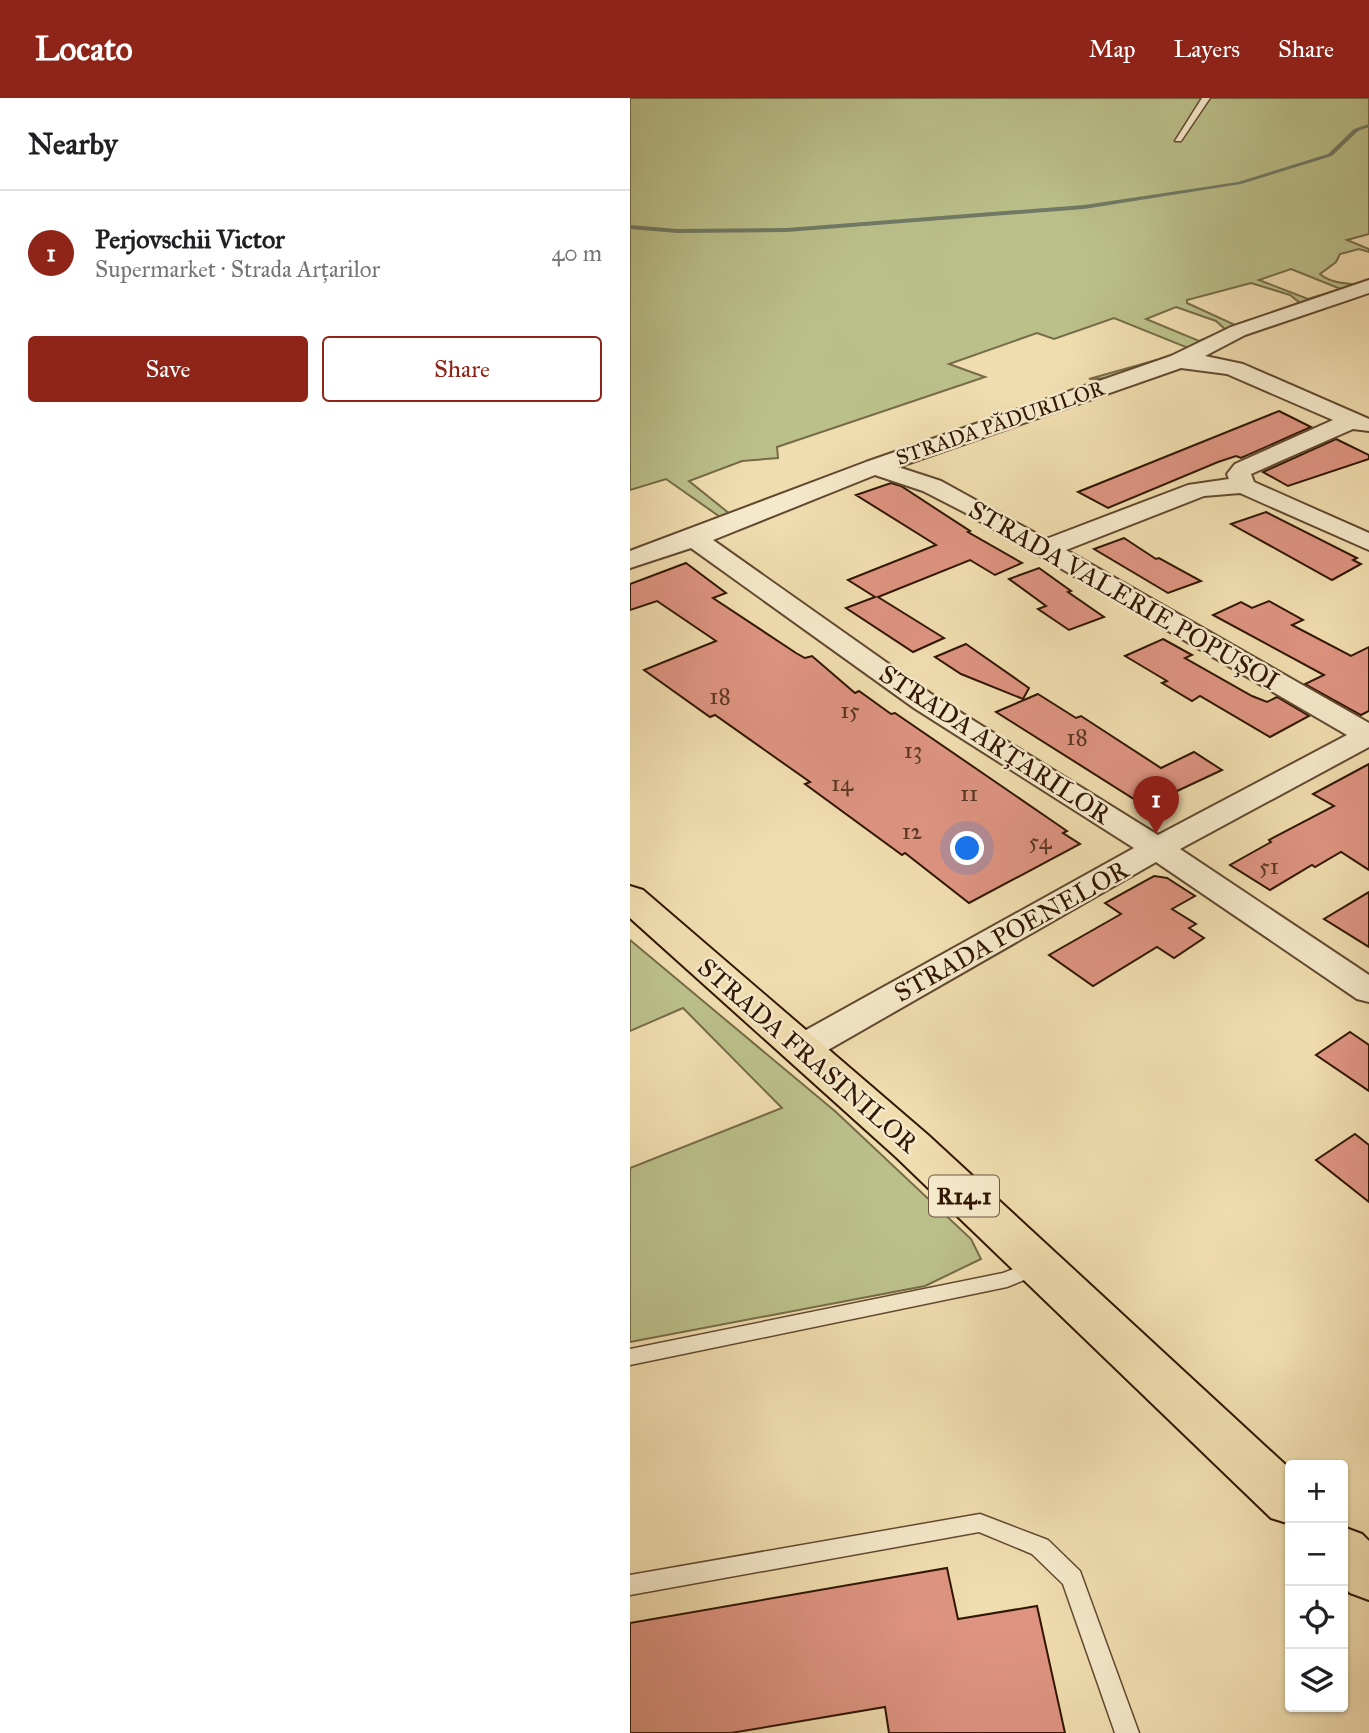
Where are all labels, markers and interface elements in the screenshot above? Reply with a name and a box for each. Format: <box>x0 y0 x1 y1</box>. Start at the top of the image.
text: Locato <box>35 29 133 69</box>
text: Map <box>1089 34 1136 64</box>
text: Layers <box>1174 34 1240 64</box>
text: Share <box>1278 34 1334 64</box>
text: Nearby <box>28 126 118 162</box>
text: Perjovschii Victor <box>95 223 285 255</box>
text: 1 <box>46 239 56 267</box>
text: 40 m <box>552 239 602 267</box>
text: Supermarket · Strada Arțarilor <box>95 255 380 283</box>
button: Save <box>28 336 308 402</box>
button: Share <box>322 336 602 402</box>
street label: STRADA PĂDURILOR <box>892 375 1109 471</box>
street label: STRADA VALERIE POPUȘOI <box>963 493 1285 697</box>
street label: STRADA ARȚARILOR <box>873 657 1117 831</box>
house number: 18 <box>709 682 731 710</box>
house number: 15 <box>840 696 860 724</box>
house number: 18 <box>1066 723 1088 751</box>
house number: 13 <box>904 736 922 764</box>
house number: 14 <box>831 769 854 797</box>
pin: 1 <box>1133 776 1179 834</box>
house number: 11 <box>960 779 978 807</box>
house number: 12 <box>902 817 923 845</box>
house number: 54 <box>1029 827 1053 855</box>
your location <box>950 831 984 865</box>
house number: 51 <box>1259 852 1279 880</box>
street label: STRADA POENELOR <box>888 853 1134 1009</box>
street label: STRADA FRASINILOR <box>692 951 925 1160</box>
road number: R14.1 <box>929 1176 999 1216</box>
map controls <box>1285 1460 1348 1712</box>
button: + <box>1285 1460 1348 1523</box>
button: − <box>1285 1523 1348 1586</box>
button: locate <box>1285 1586 1348 1649</box>
button: layers <box>1285 1649 1348 1712</box>

